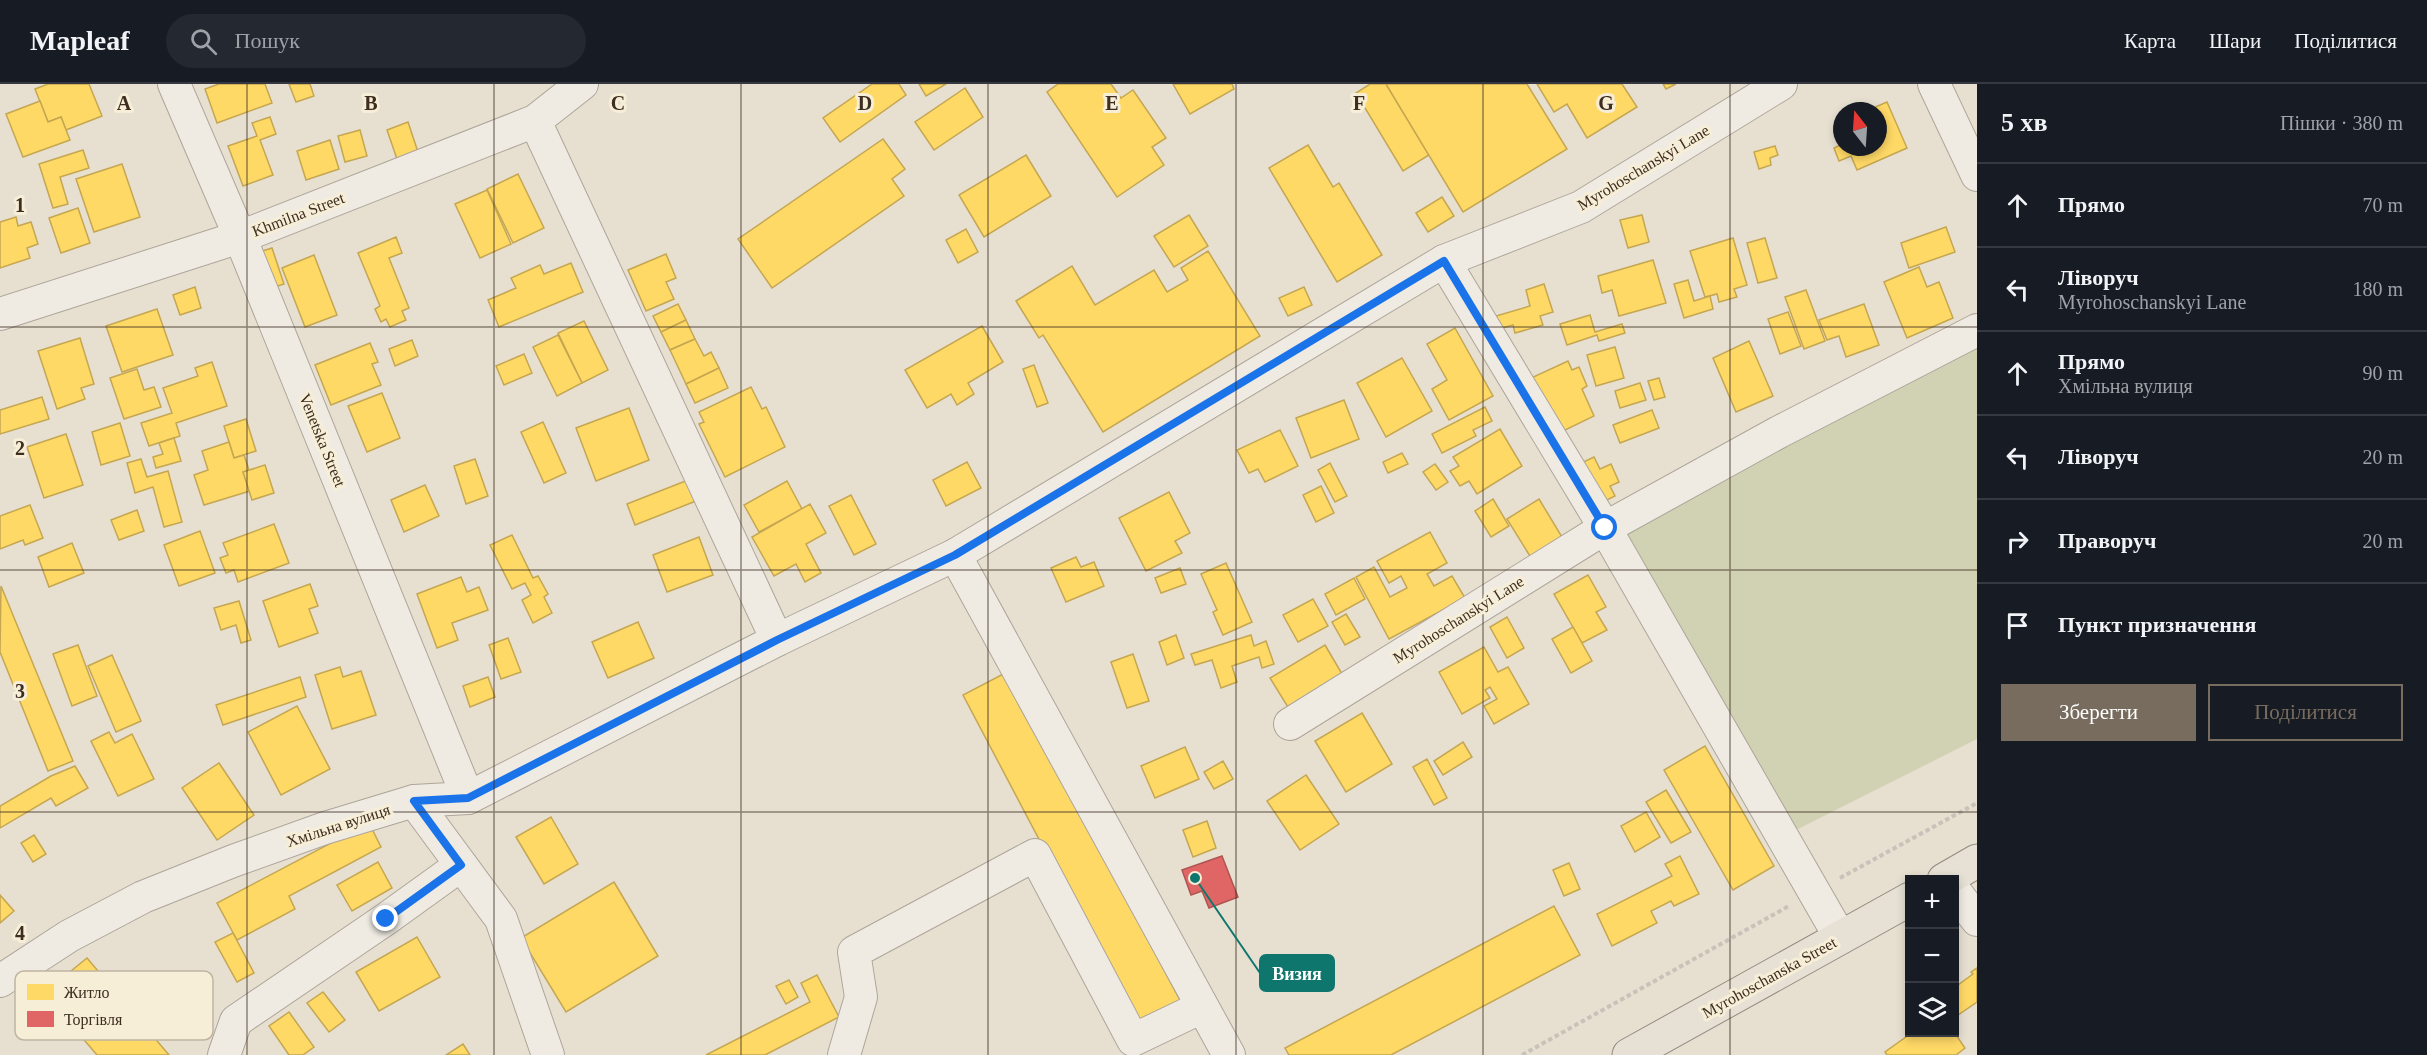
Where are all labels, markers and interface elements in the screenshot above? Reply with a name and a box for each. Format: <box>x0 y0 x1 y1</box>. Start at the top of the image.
search box <box>166 14 586 68</box>
text: Mapleaf <box>30 25 130 56</box>
icon: search <box>187 25 220 58</box>
text: Пошук <box>235 28 300 53</box>
text: Карта <box>2124 29 2176 53</box>
text: Шари <box>2209 29 2261 53</box>
text: Поділитися <box>2294 29 2397 53</box>
text: A <box>117 92 132 114</box>
text: B <box>364 92 378 114</box>
text: C <box>611 92 625 114</box>
text: D <box>858 92 872 114</box>
text: E <box>1105 92 1119 114</box>
text: F <box>1353 92 1365 114</box>
text: G <box>1598 92 1614 114</box>
north arrow <box>1833 102 1887 156</box>
text: 5 хв <box>2001 108 2048 137</box>
text: Пішки · 380 m <box>2280 112 2403 134</box>
street label: Myrohoschanskyi Lane <box>1574 121 1713 214</box>
street label: Khmilna Street <box>250 189 347 240</box>
icon: ahead <box>2001 189 2034 222</box>
text: Прямо <box>2058 192 2125 217</box>
text: 1 <box>15 194 25 216</box>
text: 70 m <box>2362 194 2403 216</box>
text: Ліворуч <box>2058 265 2139 290</box>
icon: left <box>2001 273 2034 306</box>
text: 180 m <box>2352 278 2403 300</box>
text: Myrohoschanskyi Lane <box>2058 291 2246 313</box>
text: Прямо <box>2058 349 2125 374</box>
icon: ahead <box>2001 357 2034 390</box>
text: 90 m <box>2362 362 2403 384</box>
text: Хмільна вулиця <box>2058 375 2193 397</box>
street label: Venetska Street <box>296 391 349 490</box>
text: 2 <box>15 437 25 459</box>
icon: left <box>2001 441 2034 474</box>
text: Ліворуч <box>2058 444 2139 469</box>
text: 20 m <box>2362 446 2403 468</box>
route start <box>1591 514 1617 540</box>
icon: right <box>2001 525 2034 558</box>
text: Праворуч <box>2058 528 2156 553</box>
text: 20 m <box>2362 530 2403 552</box>
street label: Myrohoschanskyi Lane <box>1390 572 1527 667</box>
icon: arrive <box>2001 609 2034 642</box>
text: Пункт призначення <box>2058 612 2256 637</box>
text: 3 <box>15 680 25 702</box>
button: Зберегти <box>2001 684 2196 741</box>
button: Поділитися <box>2208 684 2403 741</box>
street label: Хмільна вулиця <box>284 801 393 851</box>
map controls <box>1905 875 1959 1037</box>
button: + <box>1905 875 1959 929</box>
route end <box>372 905 398 931</box>
text: 4 <box>15 922 25 944</box>
button: − <box>1905 929 1959 983</box>
street label: Myrohoschanska Street <box>1699 933 1840 1022</box>
callout: Визия <box>1260 955 1334 991</box>
text: Визия <box>1272 964 1322 984</box>
legend <box>15 971 213 1040</box>
button: layers <box>1905 983 1959 1037</box>
text: Житло <box>64 984 109 1001</box>
text: Торгівля <box>64 1011 123 1029</box>

